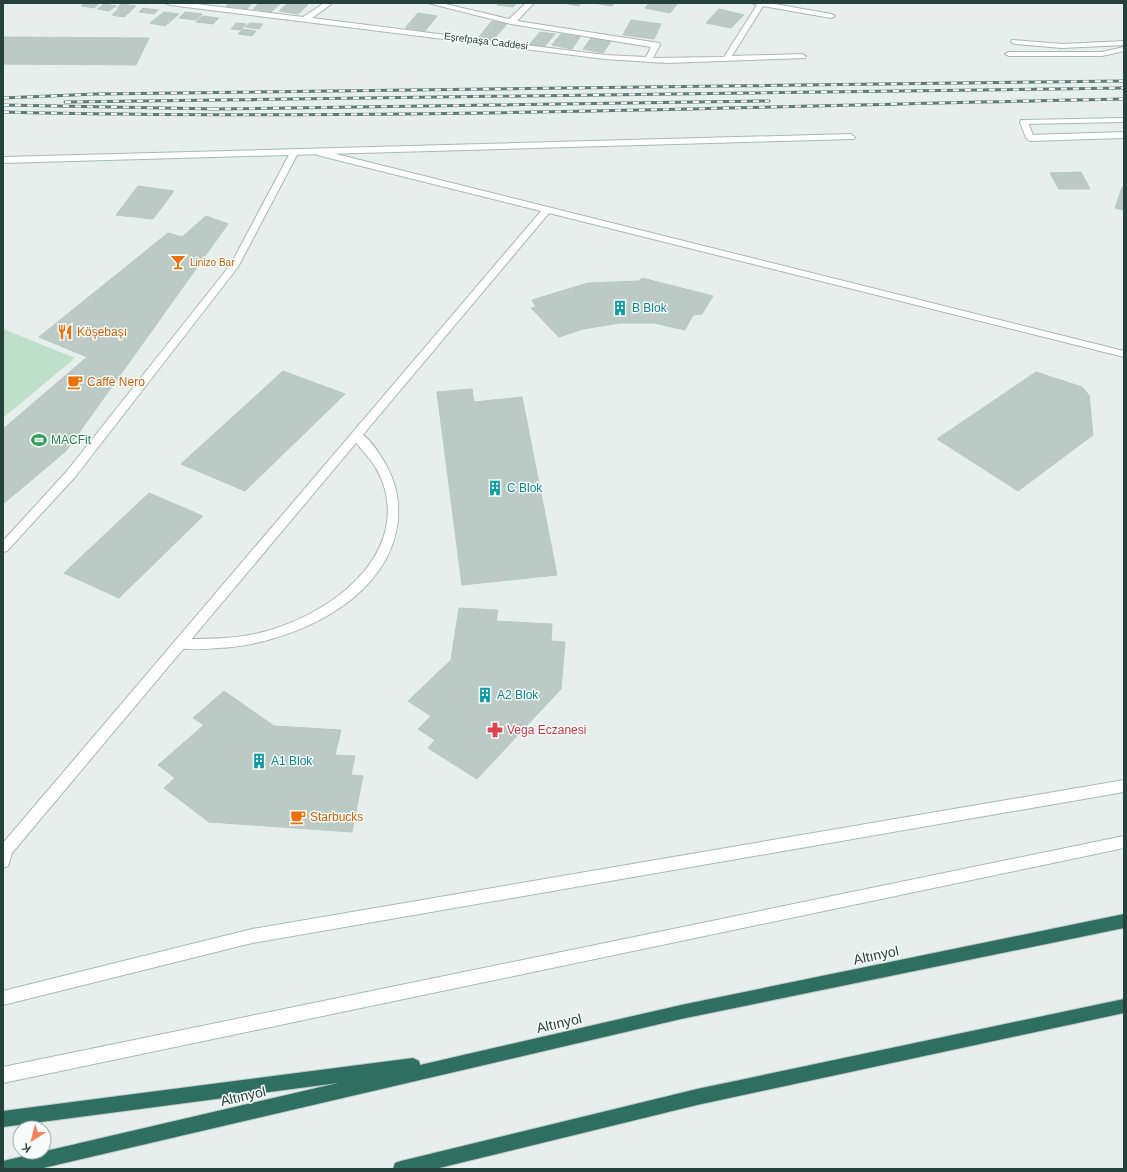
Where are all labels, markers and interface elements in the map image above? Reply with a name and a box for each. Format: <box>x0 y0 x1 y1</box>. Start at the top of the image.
street label: Eşrefpaşa Caddesi <box>443 30 529 52</box>
bar icon: Linizo Bar <box>169 253 187 271</box>
place label: Linizo Bar <box>190 257 235 268</box>
building icon: B Blok <box>611 299 629 317</box>
place label: B Blok <box>632 301 668 315</box>
restaurant icon: Köşebaşı <box>56 323 74 341</box>
place label: Köşebaşı <box>77 325 127 339</box>
cafe icon: Caffè Nero <box>66 373 84 391</box>
place label: Caffè Nero <box>87 375 145 389</box>
sports icon: MACFit <box>30 431 48 449</box>
place label: MACFit <box>51 433 92 447</box>
building icon: C Blok <box>486 479 504 497</box>
place label: C Blok <box>507 481 543 495</box>
building icon: A2 Blok <box>476 686 494 704</box>
place label: A2 Blok <box>497 688 539 702</box>
pharmacy icon: Vega Eczanesi <box>486 721 504 739</box>
place label: Vega Eczanesi <box>507 723 586 737</box>
building icon: A1 Blok <box>250 752 268 770</box>
place label: A1 Blok <box>271 754 313 768</box>
cafe icon: Starbucks <box>289 808 307 826</box>
place label: Starbucks <box>310 810 363 824</box>
street label: Altınyol <box>852 942 900 968</box>
street label: Altınyol <box>535 1010 583 1036</box>
street label: Altınyol <box>219 1083 267 1109</box>
north arrow <box>12 1120 52 1160</box>
text: K <box>19 1141 33 1155</box>

